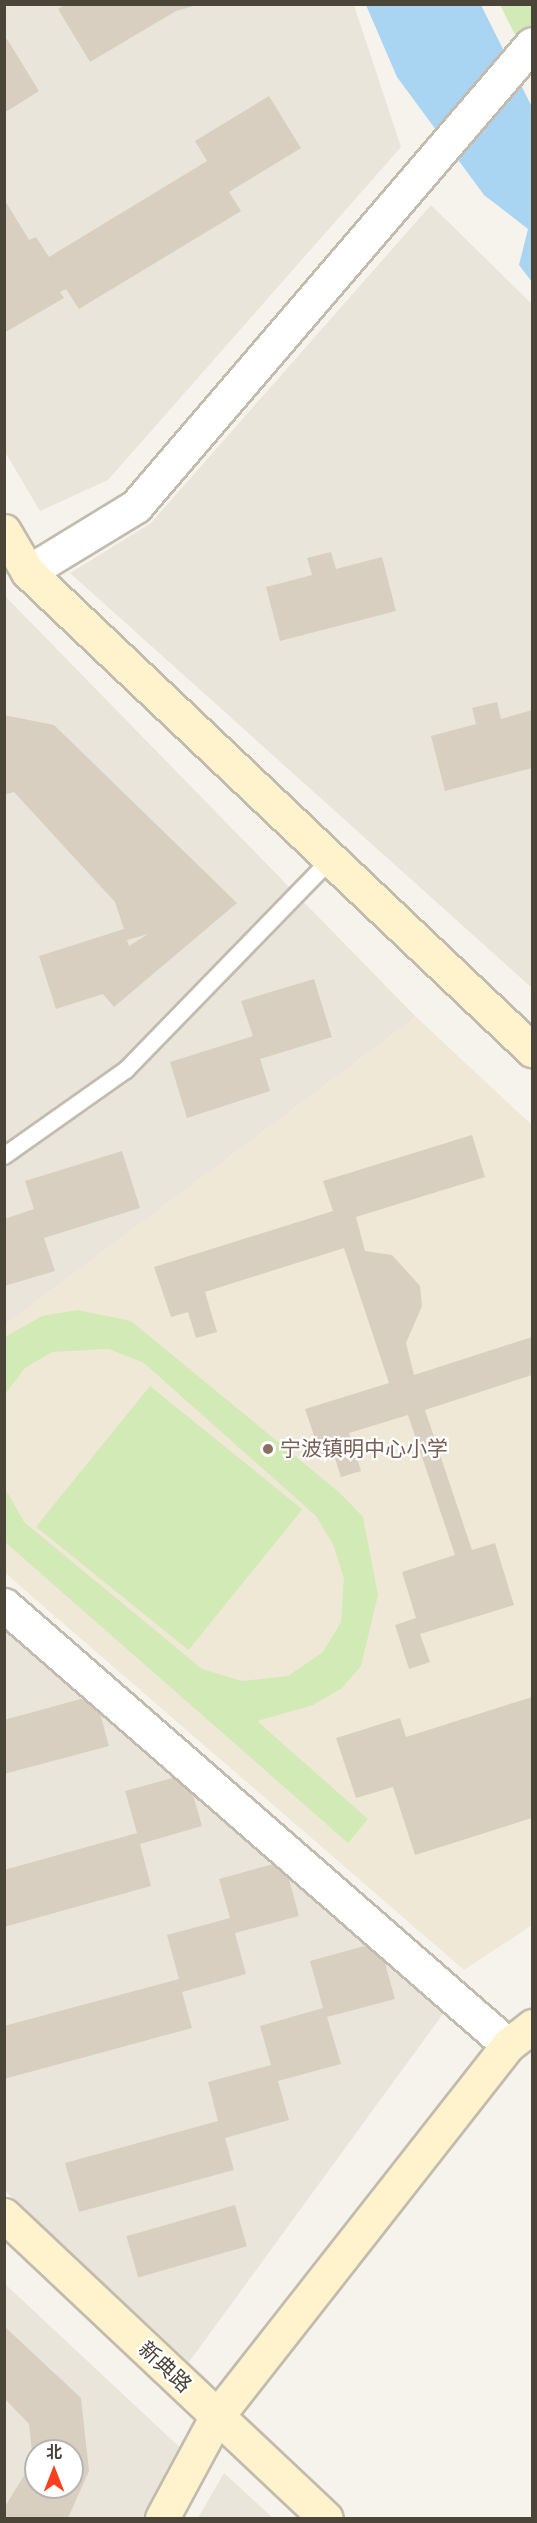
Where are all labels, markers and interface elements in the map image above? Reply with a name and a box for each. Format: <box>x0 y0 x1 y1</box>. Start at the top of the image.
place label: 宁波镇明中心小学 <box>280 1436 448 1462</box>
marker: 宁波镇明中心小学 <box>261 1442 275 1456</box>
street label: 新典路 <box>133 2336 197 2398</box>
north arrow <box>24 2439 84 2499</box>
text: 北 <box>46 2443 62 2462</box>

